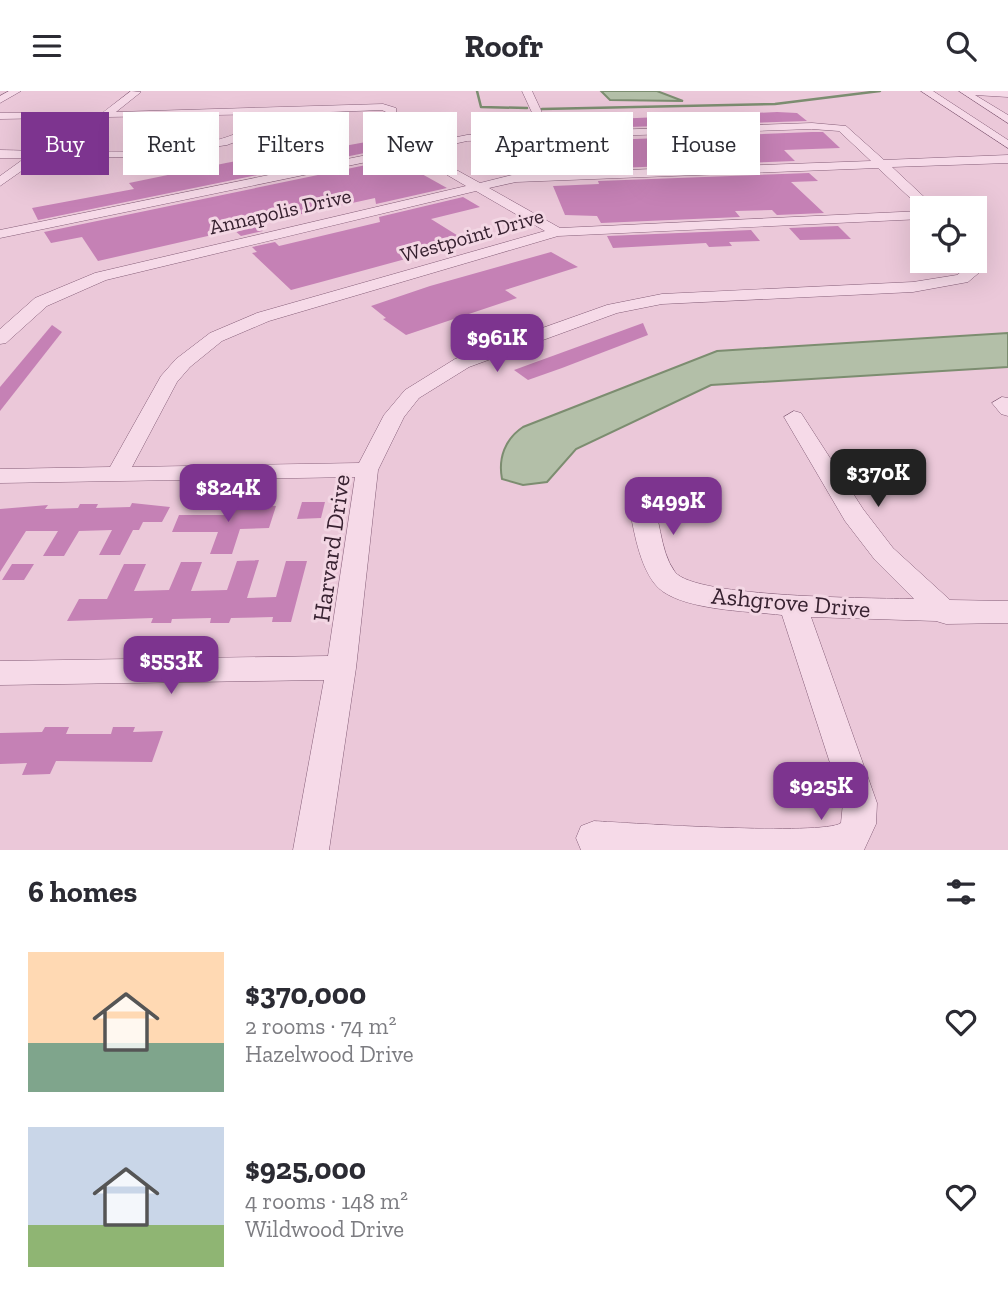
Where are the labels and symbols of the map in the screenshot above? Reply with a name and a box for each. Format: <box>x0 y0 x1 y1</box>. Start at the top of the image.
street label: Annapolis Drive <box>207 182 354 239</box>
street label: Westpoint Drive <box>398 203 547 267</box>
pin: $961K <box>448 315 546 374</box>
pin: $370K <box>829 449 927 509</box>
pin: $824K <box>179 465 277 524</box>
street label: Harvard Drive <box>306 472 356 624</box>
pin: $499K <box>624 477 722 537</box>
street label: Ashgrove Drive <box>710 581 872 623</box>
pin: $553K <box>122 637 220 696</box>
pin: $925K <box>772 763 870 822</box>

